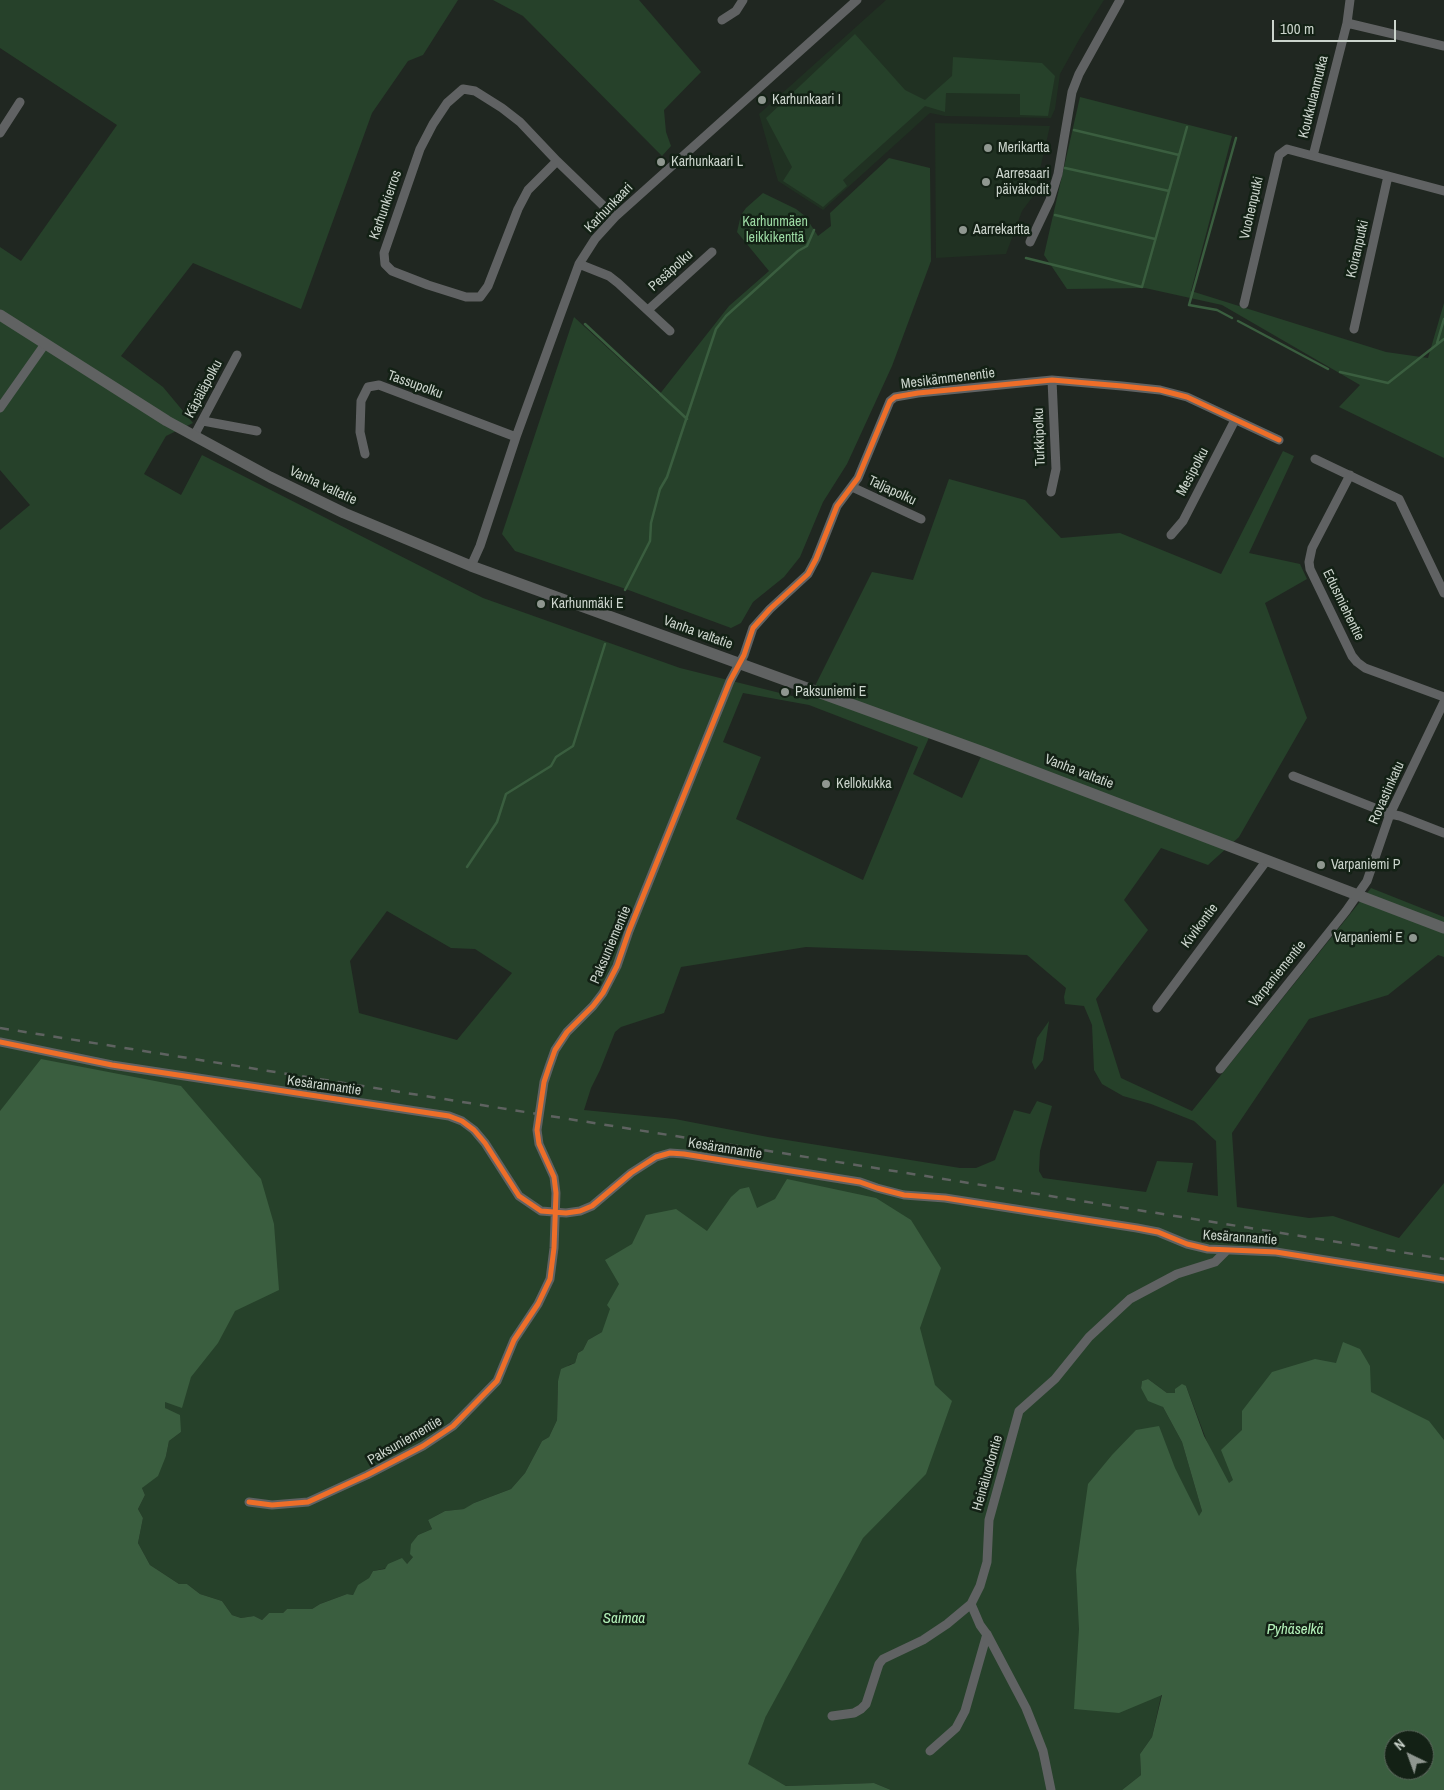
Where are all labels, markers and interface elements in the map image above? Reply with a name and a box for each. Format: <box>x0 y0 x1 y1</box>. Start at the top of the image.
scale bar <box>1274 10 1398 42</box>
text: 100 m <box>1280 18 1314 39</box>
street label: Koukkulanmutka <box>1296 54 1332 140</box>
place label: Karhunkaari I <box>772 92 841 108</box>
marker: Karhunkaari I <box>756 94 768 106</box>
place label: Merikartta <box>998 140 1050 156</box>
marker: Merikartta <box>982 142 994 154</box>
place label: Karhunkaari L <box>671 154 743 170</box>
marker: Karhunkaari L <box>655 156 667 168</box>
place label: Aarresaari päiväkodit <box>996 166 1050 198</box>
street label: Karhunkierros <box>366 168 406 242</box>
street label: Vuohenputki <box>1237 175 1267 241</box>
marker: Aarresaari päiväkodit <box>980 176 992 188</box>
street label: Karhunkaari <box>581 180 637 236</box>
park label: Karhunmäen leikkikenttä <box>742 214 808 246</box>
street label: Koiranputki <box>1343 219 1373 279</box>
place label: Aarrekartta <box>973 222 1030 238</box>
marker: Aarrekartta <box>957 224 969 236</box>
street label: Pesäpolku <box>645 247 697 295</box>
street label: Käpäläpolku <box>182 357 226 421</box>
street label: Mesikämmenentie <box>900 365 996 393</box>
street label: Tassupolku <box>385 367 445 403</box>
street label: Turkkipolku <box>1031 408 1049 466</box>
street label: Mesipolku <box>1173 445 1213 499</box>
street label: Vanha valtatie <box>287 463 359 509</box>
street label: Taljapolku <box>865 473 919 509</box>
street label: Edusmiehentie <box>1319 567 1367 643</box>
place label: Karhunmäki E <box>551 596 624 612</box>
marker: Karhunmäki E <box>535 598 547 610</box>
street label: Vanha valtatie <box>661 613 735 653</box>
place label: Paksuniemi E <box>795 684 866 700</box>
marker: Paksuniemi E <box>779 686 791 698</box>
street label: Vanha valtatie <box>1042 751 1116 793</box>
street label: Rovastinkatu <box>1366 759 1408 827</box>
place label: Kellokukka <box>836 776 892 792</box>
marker: Kellokukka <box>820 778 832 790</box>
place label: Varpaniemi P <box>1331 857 1400 873</box>
marker: Varpaniemi P <box>1315 859 1327 871</box>
street label: Kivikontie <box>1178 901 1222 951</box>
street label: Paksuniementie <box>587 904 635 986</box>
place label: Varpaniemi E <box>1334 930 1403 946</box>
marker: Varpaniemi E <box>1407 932 1419 944</box>
street label: Varpaniementie <box>1246 937 1310 1011</box>
street label: Kesärannantie <box>286 1072 362 1100</box>
street label: Kesärannantie <box>687 1135 763 1163</box>
street label: Kesärannantie <box>1202 1227 1278 1249</box>
street label: Paksuniementie <box>365 1413 445 1469</box>
street label: Heinäluodontie <box>969 1433 1007 1513</box>
water label: Saimaa <box>603 1610 645 1628</box>
water label: Pyhäselkä <box>1267 1621 1323 1639</box>
north arrow <box>1384 1730 1434 1780</box>
text: N <box>1391 1735 1409 1754</box>

